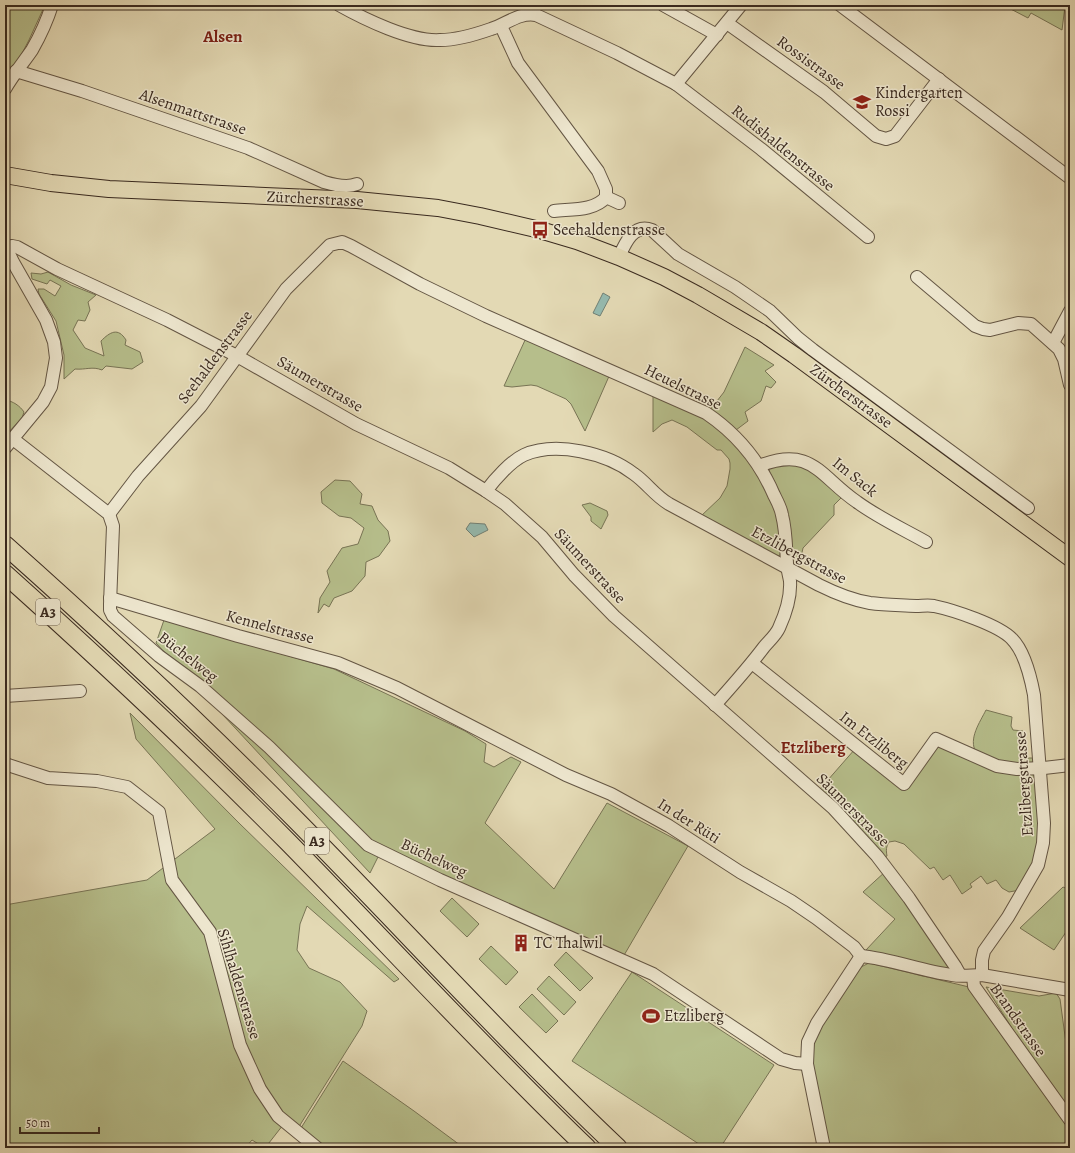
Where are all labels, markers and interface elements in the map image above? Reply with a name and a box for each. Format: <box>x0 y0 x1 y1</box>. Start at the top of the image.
district label: Alsen <box>202 25 243 48</box>
street label: Rossistrasse <box>772 31 850 95</box>
place label: Kindergarten Rossi <box>875 82 963 122</box>
street label: Alsenmattstrasse <box>136 83 249 141</box>
school or university icon: Kindergarten Rossi <box>852 92 872 112</box>
street label: Rudishaldenstrasse <box>727 99 839 197</box>
street label: Zürcherstrasse <box>266 185 364 213</box>
place label: Seehaldenstrasse <box>553 219 665 241</box>
bus stop icon: Seehaldenstrasse <box>530 220 550 240</box>
street label: Seehaldenstrasse <box>172 306 258 408</box>
street label: Säumerstrasse <box>273 350 367 418</box>
street label: Zürcherstrasse <box>805 358 897 434</box>
street label: Heuelstrasse <box>641 359 725 415</box>
street label: Im Sack <box>828 452 882 502</box>
street label: Etzlibergstrasse <box>747 521 851 589</box>
street label: Säumerstrasse <box>549 523 631 609</box>
road number: A3 <box>36 599 60 625</box>
street label: Kennelstrasse <box>223 605 317 649</box>
street label: Büchelweg <box>153 627 223 687</box>
street label: Im Etzliberg <box>835 706 913 774</box>
street label: Etzlibergstrasse <box>1009 731 1039 837</box>
district label: Etzliberg <box>780 736 846 759</box>
street label: Säumerstrasse <box>811 768 895 852</box>
street label: In der Rüti <box>653 793 725 849</box>
road number: A3 <box>305 828 329 854</box>
street label: Büchelweg <box>397 833 471 883</box>
street label: Sihlhaldenstrasse <box>212 926 266 1042</box>
place label: TC Thalwil <box>534 932 603 954</box>
building icon: TC Thalwil <box>511 933 531 953</box>
street label: Brandstrasse <box>985 979 1051 1061</box>
place label: Etzliberg <box>664 1005 724 1027</box>
sports icon: Etzliberg <box>641 1006 661 1026</box>
scale bar <box>20 1109 99 1135</box>
text: 50 m <box>26 1115 50 1131</box>

